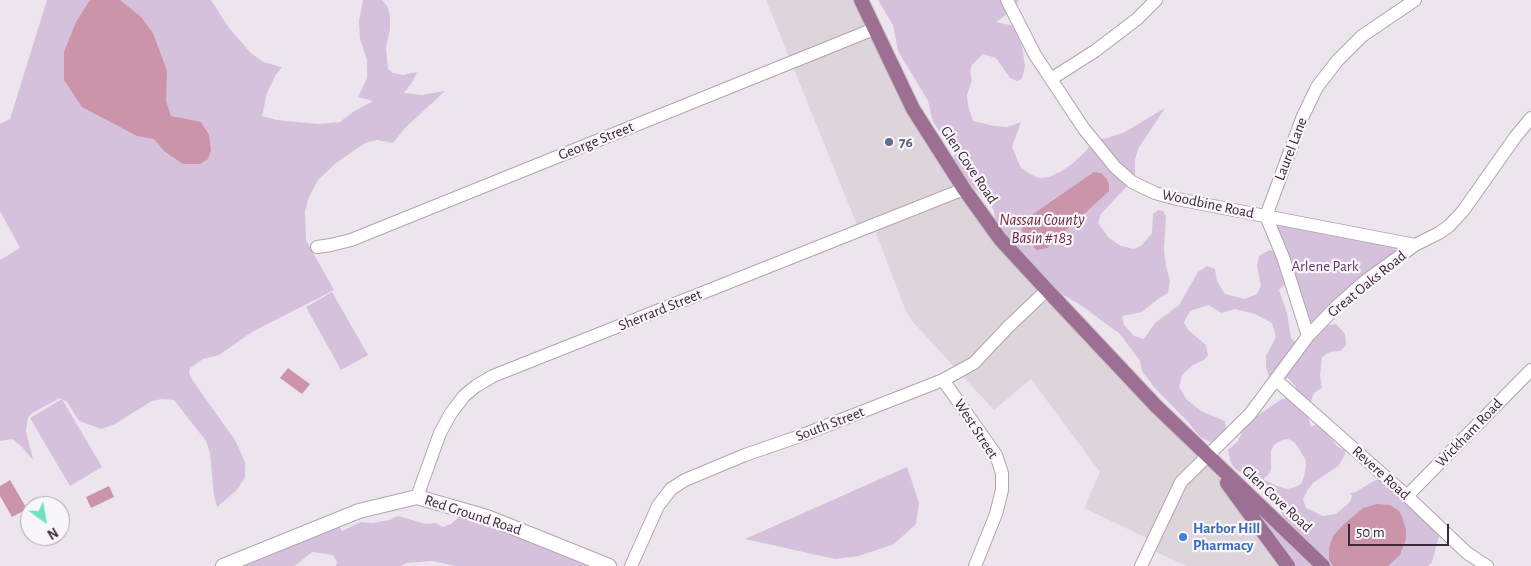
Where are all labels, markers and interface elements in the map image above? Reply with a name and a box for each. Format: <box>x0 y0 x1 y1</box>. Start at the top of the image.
street label: Laurel Lane <box>1271 115 1311 183</box>
street label: George Street <box>556 118 636 164</box>
street label: Glen Cove Road <box>936 123 1002 207</box>
place label: 76 <box>899 133 913 151</box>
marker: 76 <box>883 136 895 148</box>
street label: Woodbine Road <box>1160 185 1256 223</box>
water label: Nassau County Basin #183 <box>999 210 1085 248</box>
street label: Great Oaks Road <box>1324 247 1410 321</box>
park label: Arlene Park <box>1291 257 1359 275</box>
street label: Sherrard Street <box>616 285 704 335</box>
street label: Wickham Road <box>1432 395 1506 471</box>
street label: West Street <box>950 396 1002 462</box>
street label: South Street <box>793 403 867 445</box>
street label: Revere Road <box>1348 442 1414 504</box>
street label: Glen Cove Road <box>1238 462 1316 536</box>
street label: Red Ground Road <box>422 491 524 539</box>
north arrow <box>20 496 70 546</box>
scale bar <box>1351 514 1452 546</box>
place label: Harbor Hill Pharmacy <box>1193 519 1260 554</box>
text: N <box>45 524 60 541</box>
text: 50 m <box>1356 525 1385 540</box>
marker: Harbor Hill Pharmacy <box>1177 531 1189 543</box>

